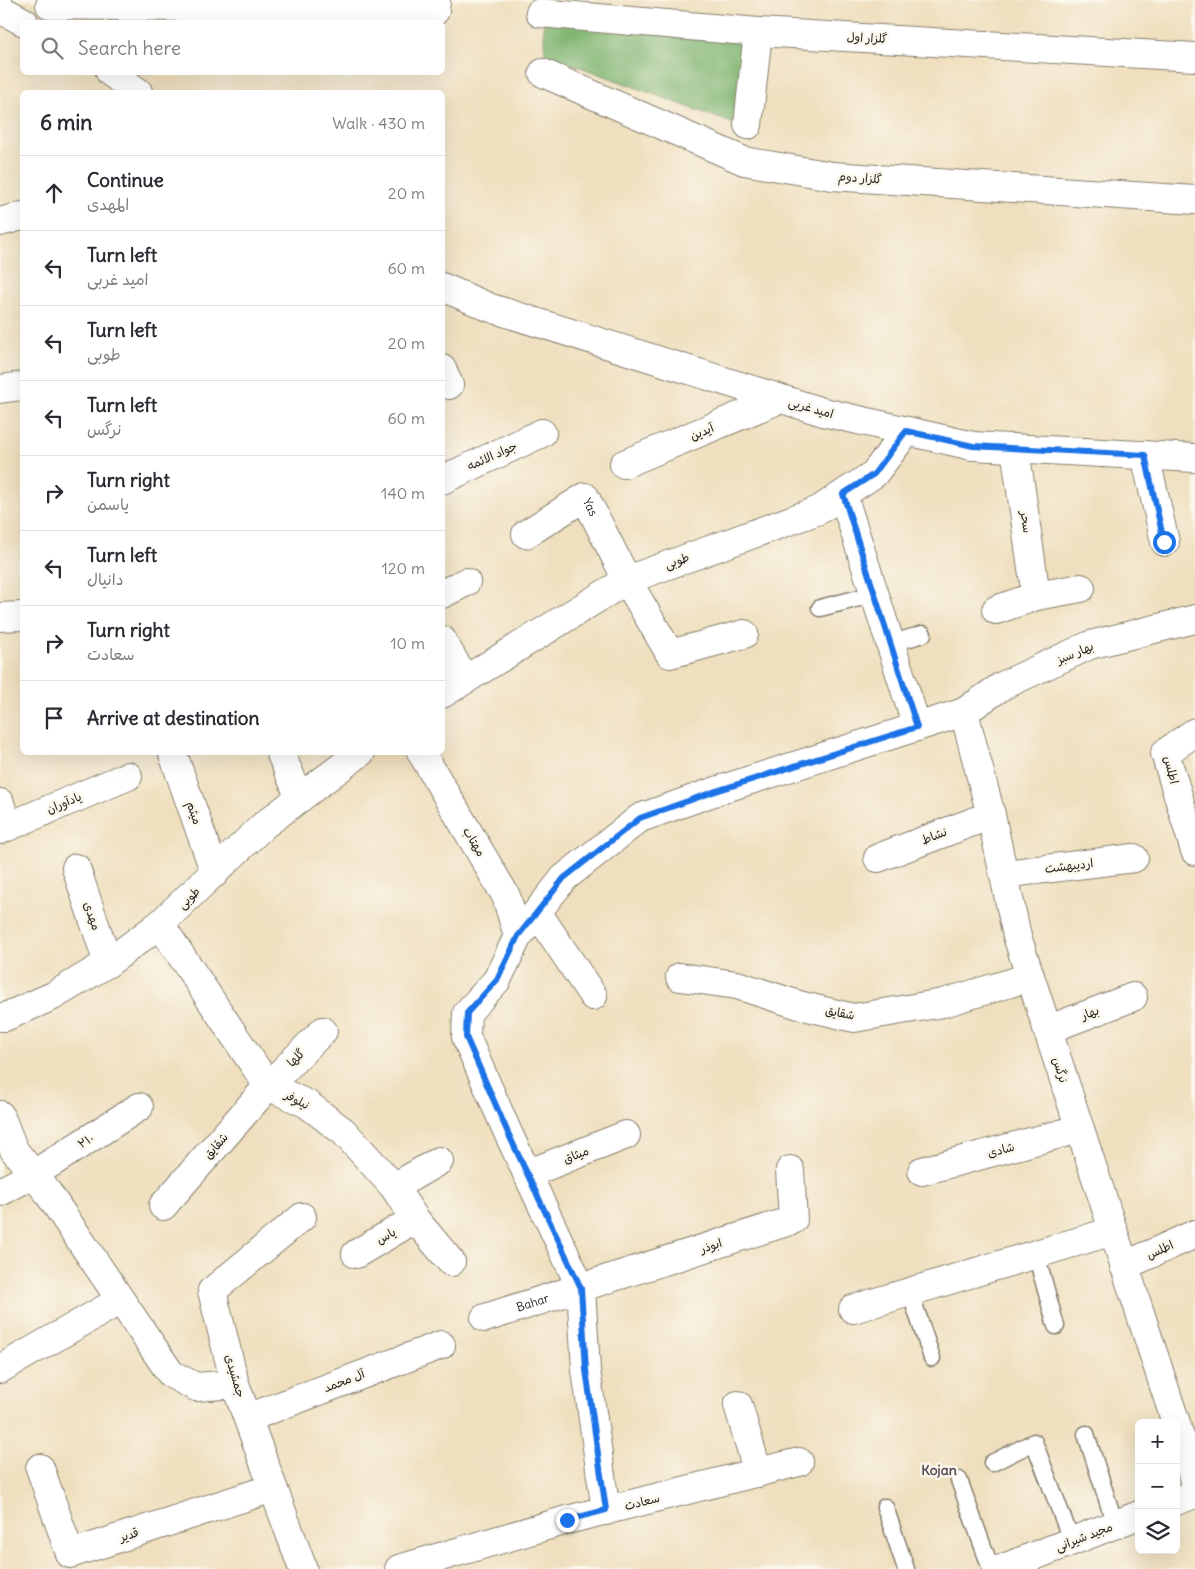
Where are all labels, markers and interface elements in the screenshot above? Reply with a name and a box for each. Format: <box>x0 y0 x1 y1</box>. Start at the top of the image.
search box <box>20 20 445 75</box>
street label: گلزار اول <box>846 29 888 47</box>
icon: search <box>38 34 66 62</box>
text: Search here <box>78 36 181 60</box>
text: 6 min <box>40 109 92 136</box>
text: Walk · 430 m <box>332 113 425 133</box>
text: Continue <box>87 168 164 192</box>
street label: گلزار دوم <box>838 168 882 189</box>
icon: ahead <box>40 179 68 207</box>
text: 20 m <box>388 183 425 203</box>
text: المهدی <box>87 194 129 214</box>
text: Turn left <box>87 243 157 267</box>
icon: left <box>40 254 68 282</box>
text: 60 m <box>387 258 425 278</box>
text: امید غربی <box>87 269 148 289</box>
text: Turn left <box>87 318 157 342</box>
icon: left <box>40 329 68 357</box>
text: 20 m <box>388 333 425 353</box>
text: طوبی <box>87 344 121 364</box>
text: Turn left <box>87 393 157 417</box>
street label: امید غربی <box>787 394 835 422</box>
icon: left <box>40 404 68 432</box>
text: 60 m <box>387 408 425 428</box>
text: نرگس <box>87 419 121 439</box>
street label: آیدین <box>688 419 717 443</box>
street label: جواد الائمه <box>464 438 520 474</box>
text: Turn right <box>87 468 170 492</box>
icon: right <box>40 479 68 507</box>
text: 140 m <box>381 483 425 503</box>
text: یاسمن <box>87 494 129 514</box>
street label: Yas <box>580 495 601 518</box>
street label: سحر <box>1017 509 1035 534</box>
route start <box>1153 531 1176 554</box>
text: Turn left <box>87 543 157 567</box>
street label: طوبی <box>662 549 692 573</box>
icon: left <box>40 554 68 582</box>
text: 120 m <box>382 558 425 578</box>
text: دانیال <box>87 569 123 589</box>
text: Turn right <box>87 618 170 642</box>
icon: right <box>40 629 68 657</box>
text: 10 m <box>390 633 425 653</box>
street label: بهار سبز <box>1053 638 1096 668</box>
text: سعادت <box>87 644 135 664</box>
icon: arrive <box>40 704 68 732</box>
text: Arrive at destination <box>87 706 260 730</box>
street label: اطلس <box>1161 754 1182 785</box>
street label: یادآوران <box>44 789 84 817</box>
street label: میثم <box>182 799 205 827</box>
street label: مهتاب <box>459 824 489 860</box>
street label: نشاط <box>919 824 949 847</box>
street label: اردیبهشت <box>1044 855 1094 877</box>
street label: طوبی <box>174 883 204 913</box>
street label: مهدی <box>81 900 104 932</box>
street label: بهار <box>1078 1002 1101 1024</box>
street label: شقایق <box>824 1003 856 1022</box>
street label: گلها <box>284 1046 308 1070</box>
street label: نرگس <box>1049 1055 1072 1084</box>
street label: نیلوفر <box>281 1086 312 1113</box>
street label: ۲۱۰ <box>75 1130 97 1151</box>
street label: شقایق <box>200 1130 231 1162</box>
street label: شادی <box>986 1139 1016 1160</box>
street label: میثاق <box>561 1143 591 1166</box>
street label: یاس <box>373 1224 398 1247</box>
street label: ابوذر <box>697 1235 724 1257</box>
street label: اطلس <box>1144 1237 1176 1262</box>
street label: Bahar <box>514 1290 551 1315</box>
street label: جمشیدی <box>221 1352 249 1400</box>
street label: آل محمد <box>321 1365 367 1395</box>
map controls <box>1135 1419 1180 1554</box>
button: + <box>1135 1419 1180 1464</box>
district label: Kojan <box>921 1461 957 1479</box>
button: − <box>1135 1464 1180 1509</box>
street label: سعادت <box>623 1490 661 1513</box>
route end <box>556 1509 579 1532</box>
button: layers <box>1135 1509 1180 1554</box>
street label: مجید شیرانی <box>1053 1519 1115 1555</box>
street label: قدیر <box>116 1524 140 1545</box>

